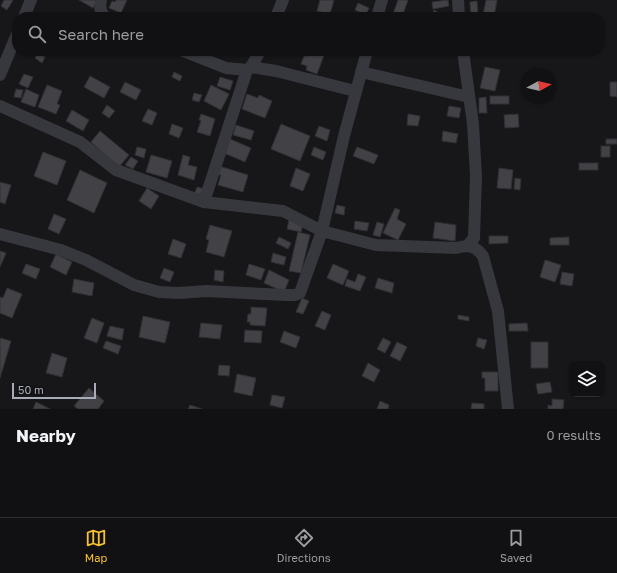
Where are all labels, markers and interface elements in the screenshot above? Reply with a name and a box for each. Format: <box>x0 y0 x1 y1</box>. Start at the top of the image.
search box <box>12 12 605 56</box>
icon: search <box>26 23 48 45</box>
text: Search here <box>58 25 144 43</box>
north arrow <box>521 68 557 104</box>
map controls <box>569 361 605 397</box>
button: layers <box>569 361 605 397</box>
scale bar <box>12 381 96 400</box>
text: 50 m <box>18 383 44 396</box>
text: Nearby <box>16 425 76 446</box>
text: 0 results <box>546 427 601 443</box>
tab: Map <box>85 527 107 564</box>
tab: Directions <box>277 527 331 564</box>
tab: Saved <box>500 527 532 564</box>

